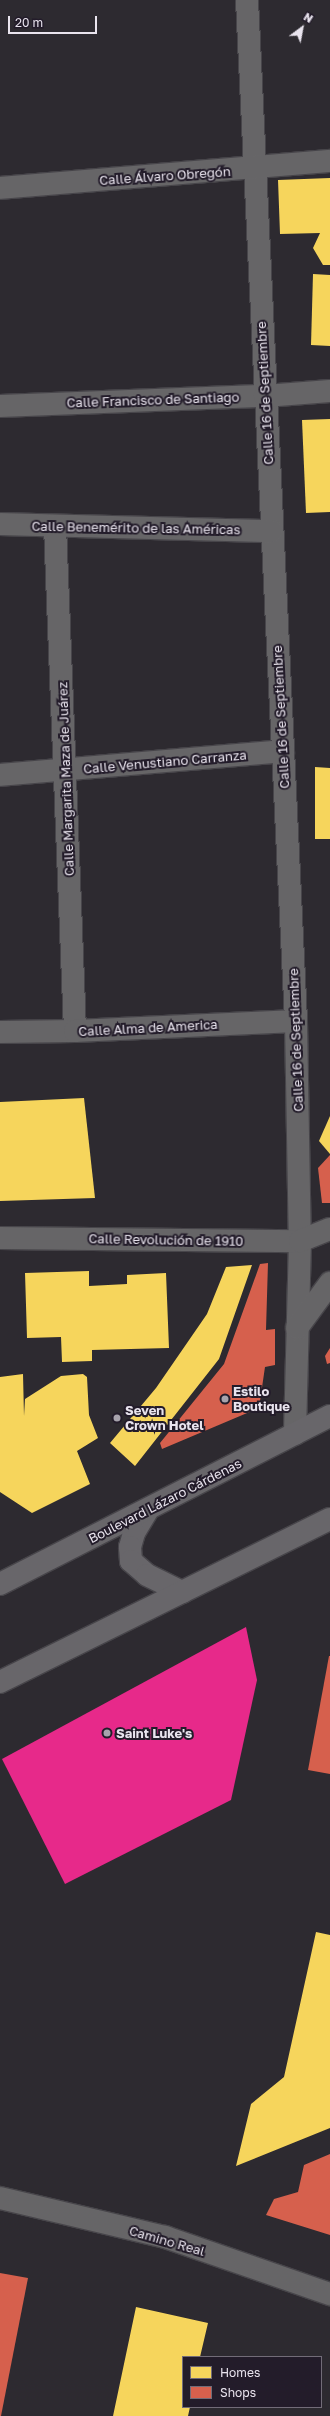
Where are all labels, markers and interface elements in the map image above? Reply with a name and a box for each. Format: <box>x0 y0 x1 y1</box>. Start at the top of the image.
scale bar <box>10 8 99 34</box>
north arrow <box>282 8 322 48</box>
text: N <box>302 10 316 25</box>
text: 20 m <box>15 15 43 30</box>
street label: Calle Álvaro Obregón <box>99 164 231 188</box>
street label: Calle 16 de Septiembre <box>253 321 277 465</box>
street label: Calle Francisco de Santiago <box>66 389 240 411</box>
street label: Calle Benemérito de las Américas <box>31 518 241 538</box>
street label: Calle 16 de Septiembre <box>269 645 293 789</box>
street label: Calle Margarita Maza de Juárez <box>55 682 77 876</box>
street label: Calle Venustiano Carranza <box>83 747 247 777</box>
street label: Calle 16 de Septiembre <box>286 968 306 1112</box>
street label: Calle Alma de America <box>78 1017 218 1039</box>
street label: Calle Revolución de 1910 <box>88 1231 244 1249</box>
place label: Estilo Boutique <box>233 1384 290 1415</box>
marker: Estilo Boutique <box>220 1394 230 1404</box>
place label: Seven Crown Hotel <box>125 1403 204 1434</box>
marker: Seven Crown Hotel <box>112 1413 122 1423</box>
street label: Boulevard Lázaro Cárdenas <box>86 1455 244 1547</box>
place label: Saint Luke's <box>116 1725 192 1741</box>
marker: Saint Luke's <box>101 1727 113 1739</box>
street label: Camino Real <box>127 2223 207 2259</box>
legend <box>182 2356 322 2408</box>
text: Homes <box>220 2365 260 2380</box>
text: Shops <box>220 2385 256 2400</box>

